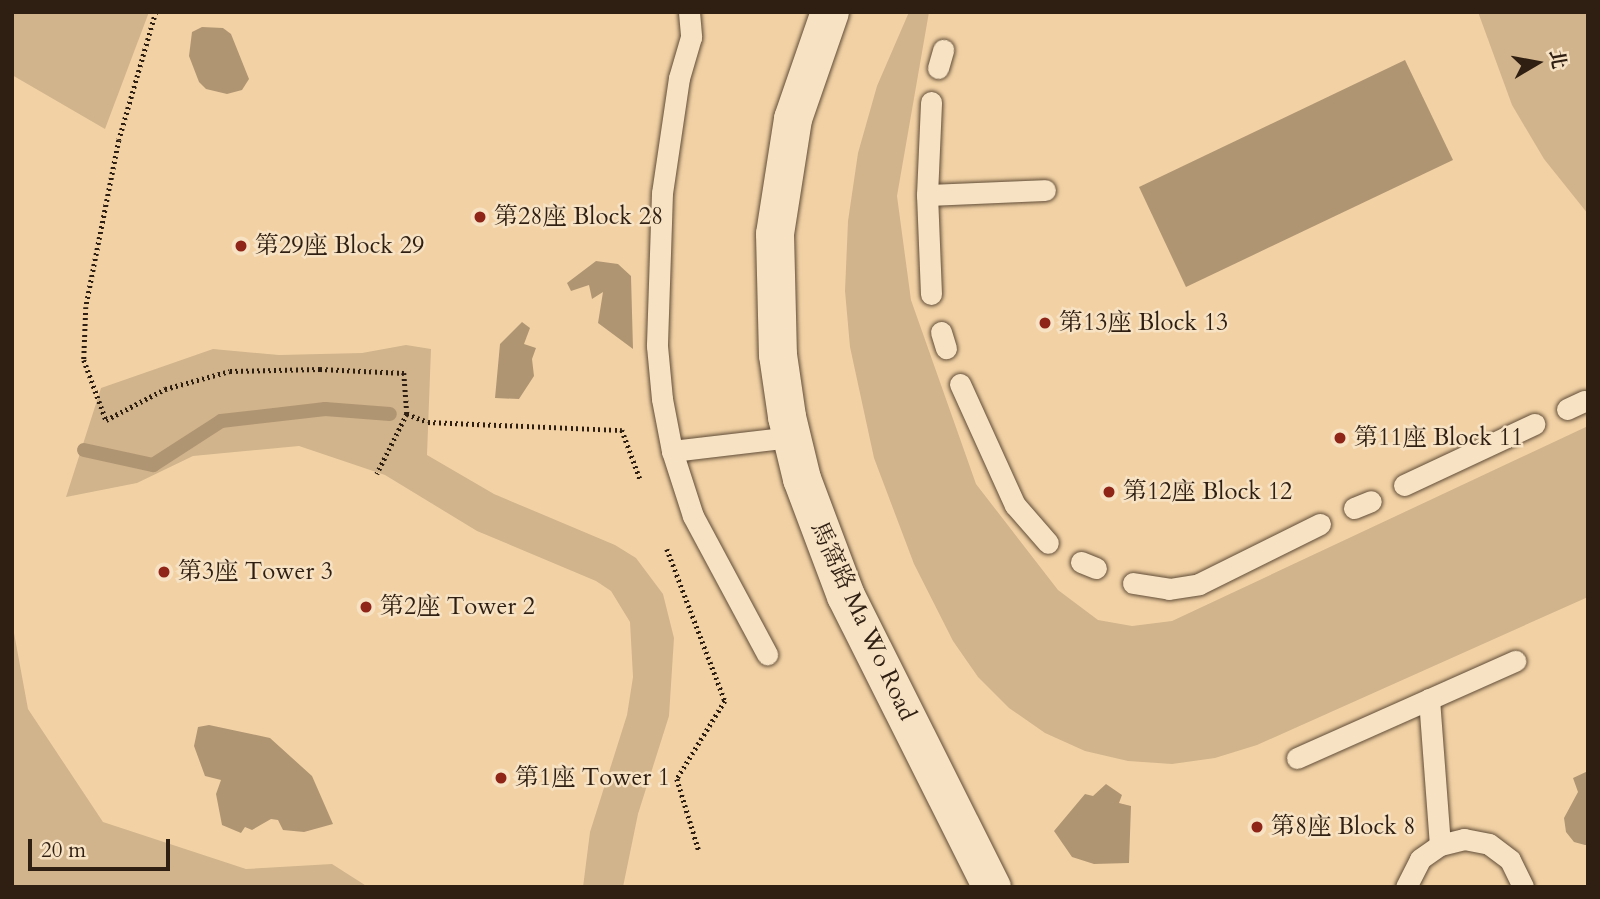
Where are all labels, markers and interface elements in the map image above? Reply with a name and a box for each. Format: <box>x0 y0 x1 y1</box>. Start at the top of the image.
north arrow <box>1502 28 1572 98</box>
text: 北 <box>1543 48 1572 71</box>
place label: 第28座 Block 28 <box>494 203 663 231</box>
marker: 第28座 Block 28 <box>472 209 488 225</box>
place label: 第29座 Block 29 <box>255 232 424 260</box>
marker: 第29座 Block 29 <box>233 238 249 254</box>
place label: 第13座 Block 13 <box>1059 309 1228 337</box>
marker: 第13座 Block 13 <box>1037 315 1053 331</box>
place label: 第11座 Block 11 <box>1354 424 1523 452</box>
marker: 第11座 Block 11 <box>1332 430 1348 446</box>
place label: 第12座 Block 12 <box>1123 478 1292 506</box>
marker: 第12座 Block 12 <box>1101 484 1117 500</box>
street label: 馬窩路 Ma Wo Road <box>804 517 922 725</box>
place label: 第3座 Tower 3 <box>178 558 333 586</box>
marker: 第3座 Tower 3 <box>156 564 172 580</box>
place label: 第2座 Tower 2 <box>380 593 535 621</box>
marker: 第2座 Tower 2 <box>358 599 374 615</box>
place label: 第1座 Tower 1 <box>515 764 670 792</box>
marker: 第1座 Tower 1 <box>493 770 509 786</box>
place label: 第8座 Block 8 <box>1271 813 1416 841</box>
marker: 第8座 Block 8 <box>1249 819 1265 835</box>
scale bar <box>32 825 173 869</box>
text: 20 m <box>41 836 86 865</box>

